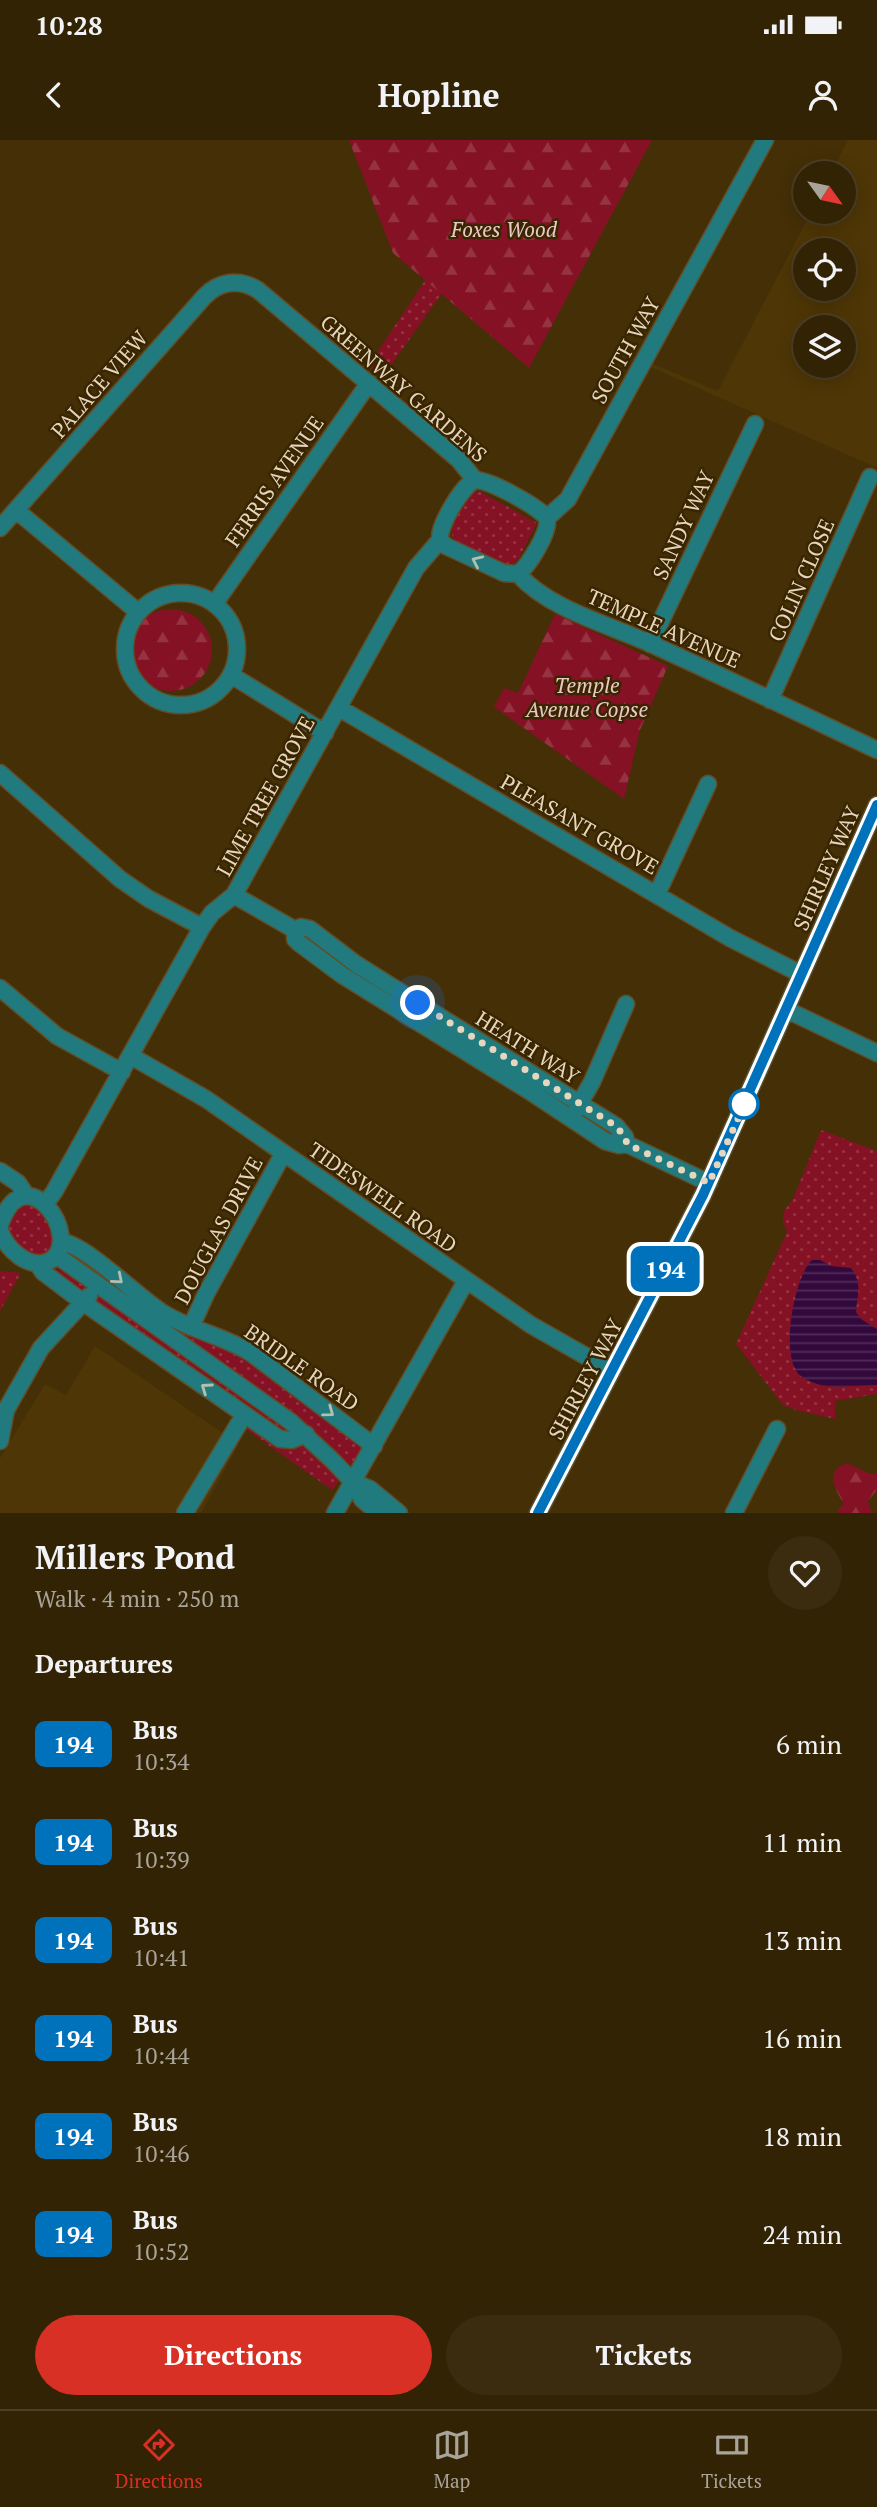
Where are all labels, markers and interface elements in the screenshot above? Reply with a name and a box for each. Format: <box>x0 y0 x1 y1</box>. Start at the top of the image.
text: 10:28 <box>35 8 103 42</box>
text: Hopline <box>377 74 500 116</box>
icon: back <box>35 76 73 114</box>
icon: person <box>804 76 842 114</box>
north arrow <box>793 161 856 224</box>
map controls <box>793 161 856 378</box>
park label: Foxes Wood <box>450 215 558 243</box>
button: locate <box>793 238 856 301</box>
street label: SOUTH WAY <box>584 291 666 408</box>
street label: GREENWAY GARDENS <box>315 308 493 468</box>
button: layers <box>793 315 856 378</box>
street label: PALACE VIEW <box>45 324 154 444</box>
street label: FERRIS AVENUE <box>218 410 330 552</box>
street label: SANDY WAY <box>646 466 721 584</box>
street label: COLIN CLOSE <box>761 514 841 646</box>
one-way arrow <box>472 555 485 569</box>
street label: TEMPLE AVENUE <box>583 582 745 674</box>
park label: Temple Avenue Copse <box>524 671 649 723</box>
street label: LIME TREE GROVE <box>209 711 321 881</box>
street label: PLEASANT GROVE <box>496 767 664 881</box>
street label: SHIRLEY WAY <box>786 801 866 935</box>
your location <box>400 985 435 1020</box>
street label: HEATH WAY <box>471 1004 586 1090</box>
unlabelled marker <box>729 1089 759 1119</box>
street label: TIDESWELL ROAD <box>303 1135 463 1259</box>
street label: DOUGLAS DRIVE <box>167 1151 269 1309</box>
line badge: 194 <box>625 1246 705 1292</box>
text: 194 <box>645 1253 685 1285</box>
one-way arrow <box>109 1271 122 1283</box>
street label: SHIRLEY WAY <box>541 1313 629 1444</box>
street label: BRIDLE ROAD <box>239 1317 365 1417</box>
one-way arrow <box>201 1384 214 1396</box>
one-way arrow <box>321 1404 334 1416</box>
text: Millers Pond <box>35 1535 235 1578</box>
button: heart <box>768 1536 842 1610</box>
text: Walk · 4 min · 250 m <box>35 1583 239 1614</box>
text: Departures <box>35 1646 173 1680</box>
text: Bus <box>133 1712 178 1746</box>
text: 6 min <box>776 1727 842 1761</box>
text: 194 <box>53 1728 94 1760</box>
text: 10:34 <box>133 1746 190 1777</box>
text: Bus <box>133 1810 178 1844</box>
text: 11 min <box>762 1825 842 1859</box>
text: 194 <box>53 1826 94 1858</box>
text: 10:39 <box>133 1844 190 1875</box>
text: Bus <box>133 1908 178 1942</box>
text: 13 min <box>762 1923 842 1957</box>
text: 194 <box>53 1924 94 1956</box>
text: 10:41 <box>133 1942 190 1973</box>
text: Bus <box>133 2006 178 2040</box>
text: 16 min <box>762 2021 842 2055</box>
text: 194 <box>53 2022 94 2054</box>
text: 10:44 <box>133 2040 190 2071</box>
text: Bus <box>133 2104 178 2138</box>
text: 18 min <box>762 2119 842 2153</box>
text: 194 <box>53 2120 94 2152</box>
text: 10:46 <box>133 2138 190 2169</box>
text: Bus <box>133 2202 178 2236</box>
text: 24 min <box>762 2217 842 2251</box>
text: 194 <box>53 2218 94 2250</box>
text: 10:52 <box>133 2236 190 2267</box>
button: Directions <box>35 2315 432 2395</box>
button: Tickets <box>446 2315 842 2395</box>
tab: Directions <box>115 2426 203 2493</box>
tab: Map <box>433 2426 471 2493</box>
tab: Tickets <box>701 2426 762 2493</box>

